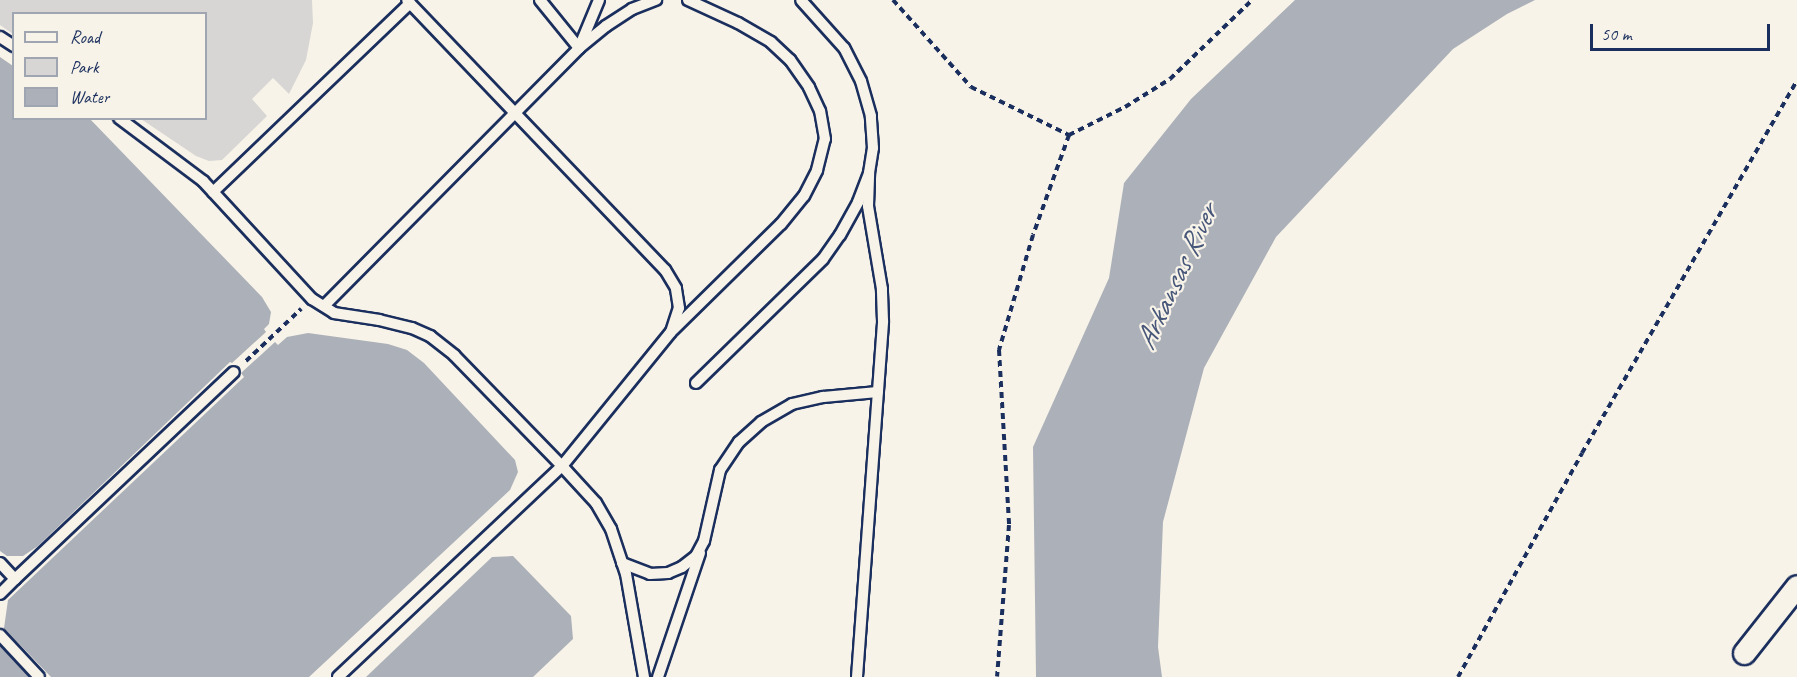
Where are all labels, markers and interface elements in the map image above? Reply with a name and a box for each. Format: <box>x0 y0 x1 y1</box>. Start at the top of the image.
legend <box>12 12 207 120</box>
scale bar <box>1593 12 1773 50</box>
text: 50 m <box>1601 23 1632 45</box>
text: Road <box>70 26 100 48</box>
text: Park <box>70 56 99 78</box>
text: Water <box>70 86 109 108</box>
water label: Arkansas River <box>1127 199 1225 355</box>

